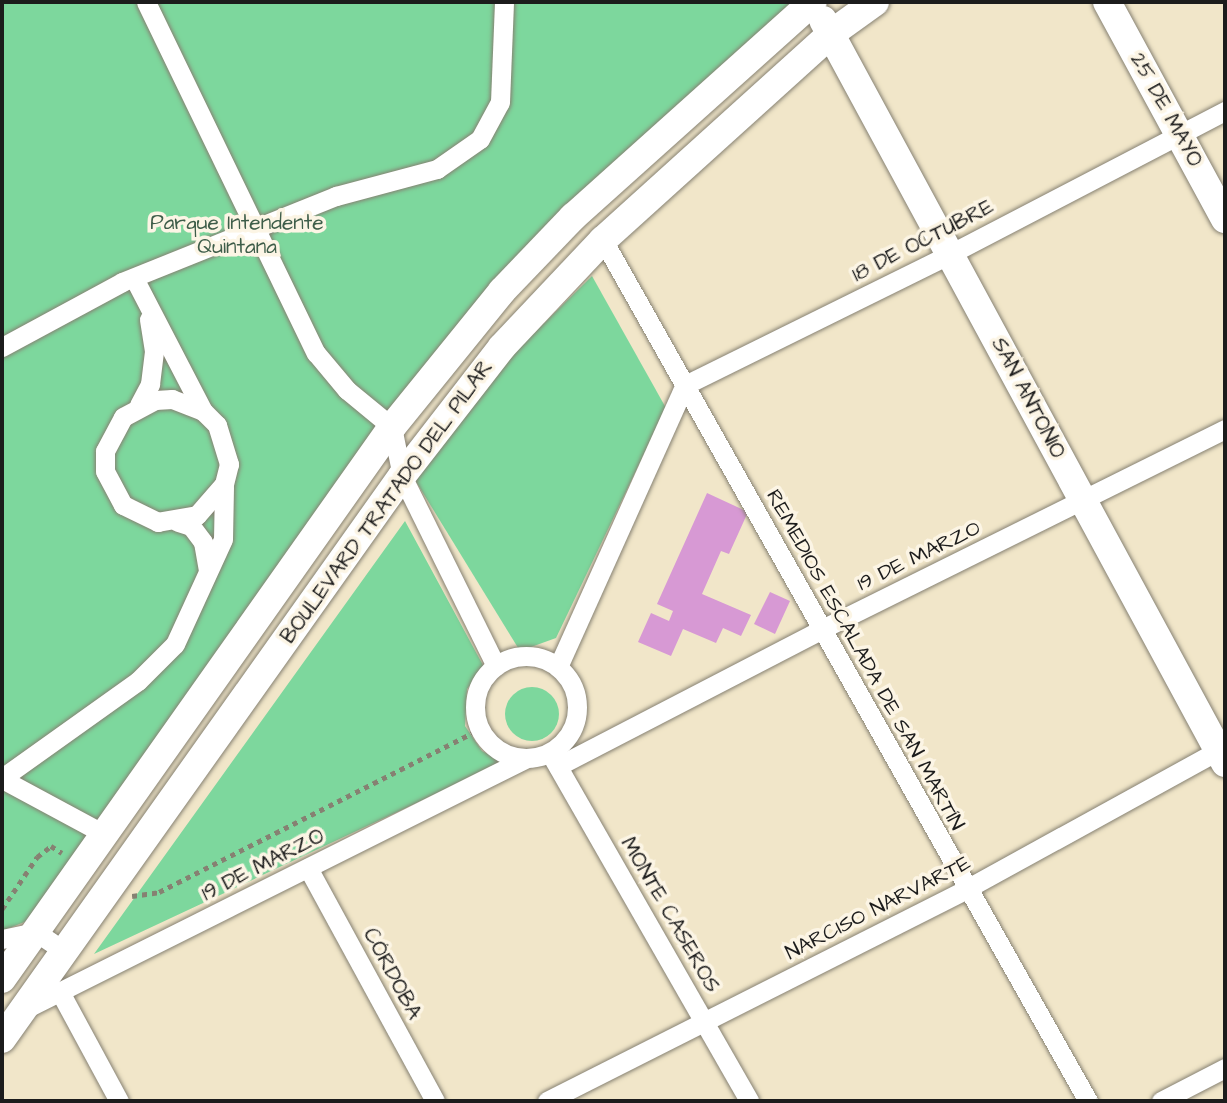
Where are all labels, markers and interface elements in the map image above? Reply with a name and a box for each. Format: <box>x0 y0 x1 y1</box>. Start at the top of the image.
street label: 25 DE MAYO <box>1124 49 1208 171</box>
street label: 18 DE OCTUBRE <box>848 195 998 287</box>
park label: Parque Intendente Quintana <box>150 210 324 260</box>
street label: SAN ANTONIO <box>986 333 1070 463</box>
street label: BOULEVARD TRATADO DEL PILAR <box>276 355 498 649</box>
street label: REMEDIOS ESCALADA DE SAN MARTÍN <box>760 485 970 835</box>
street label: 19 DE MARZO <box>853 515 985 597</box>
street label: 19 DE MARZO <box>198 823 328 907</box>
street label: MONTE CASEROS <box>615 833 725 997</box>
street label: NARCISO NARVARTE <box>781 850 975 966</box>
street label: CÓRDOBA <box>357 924 427 1024</box>

